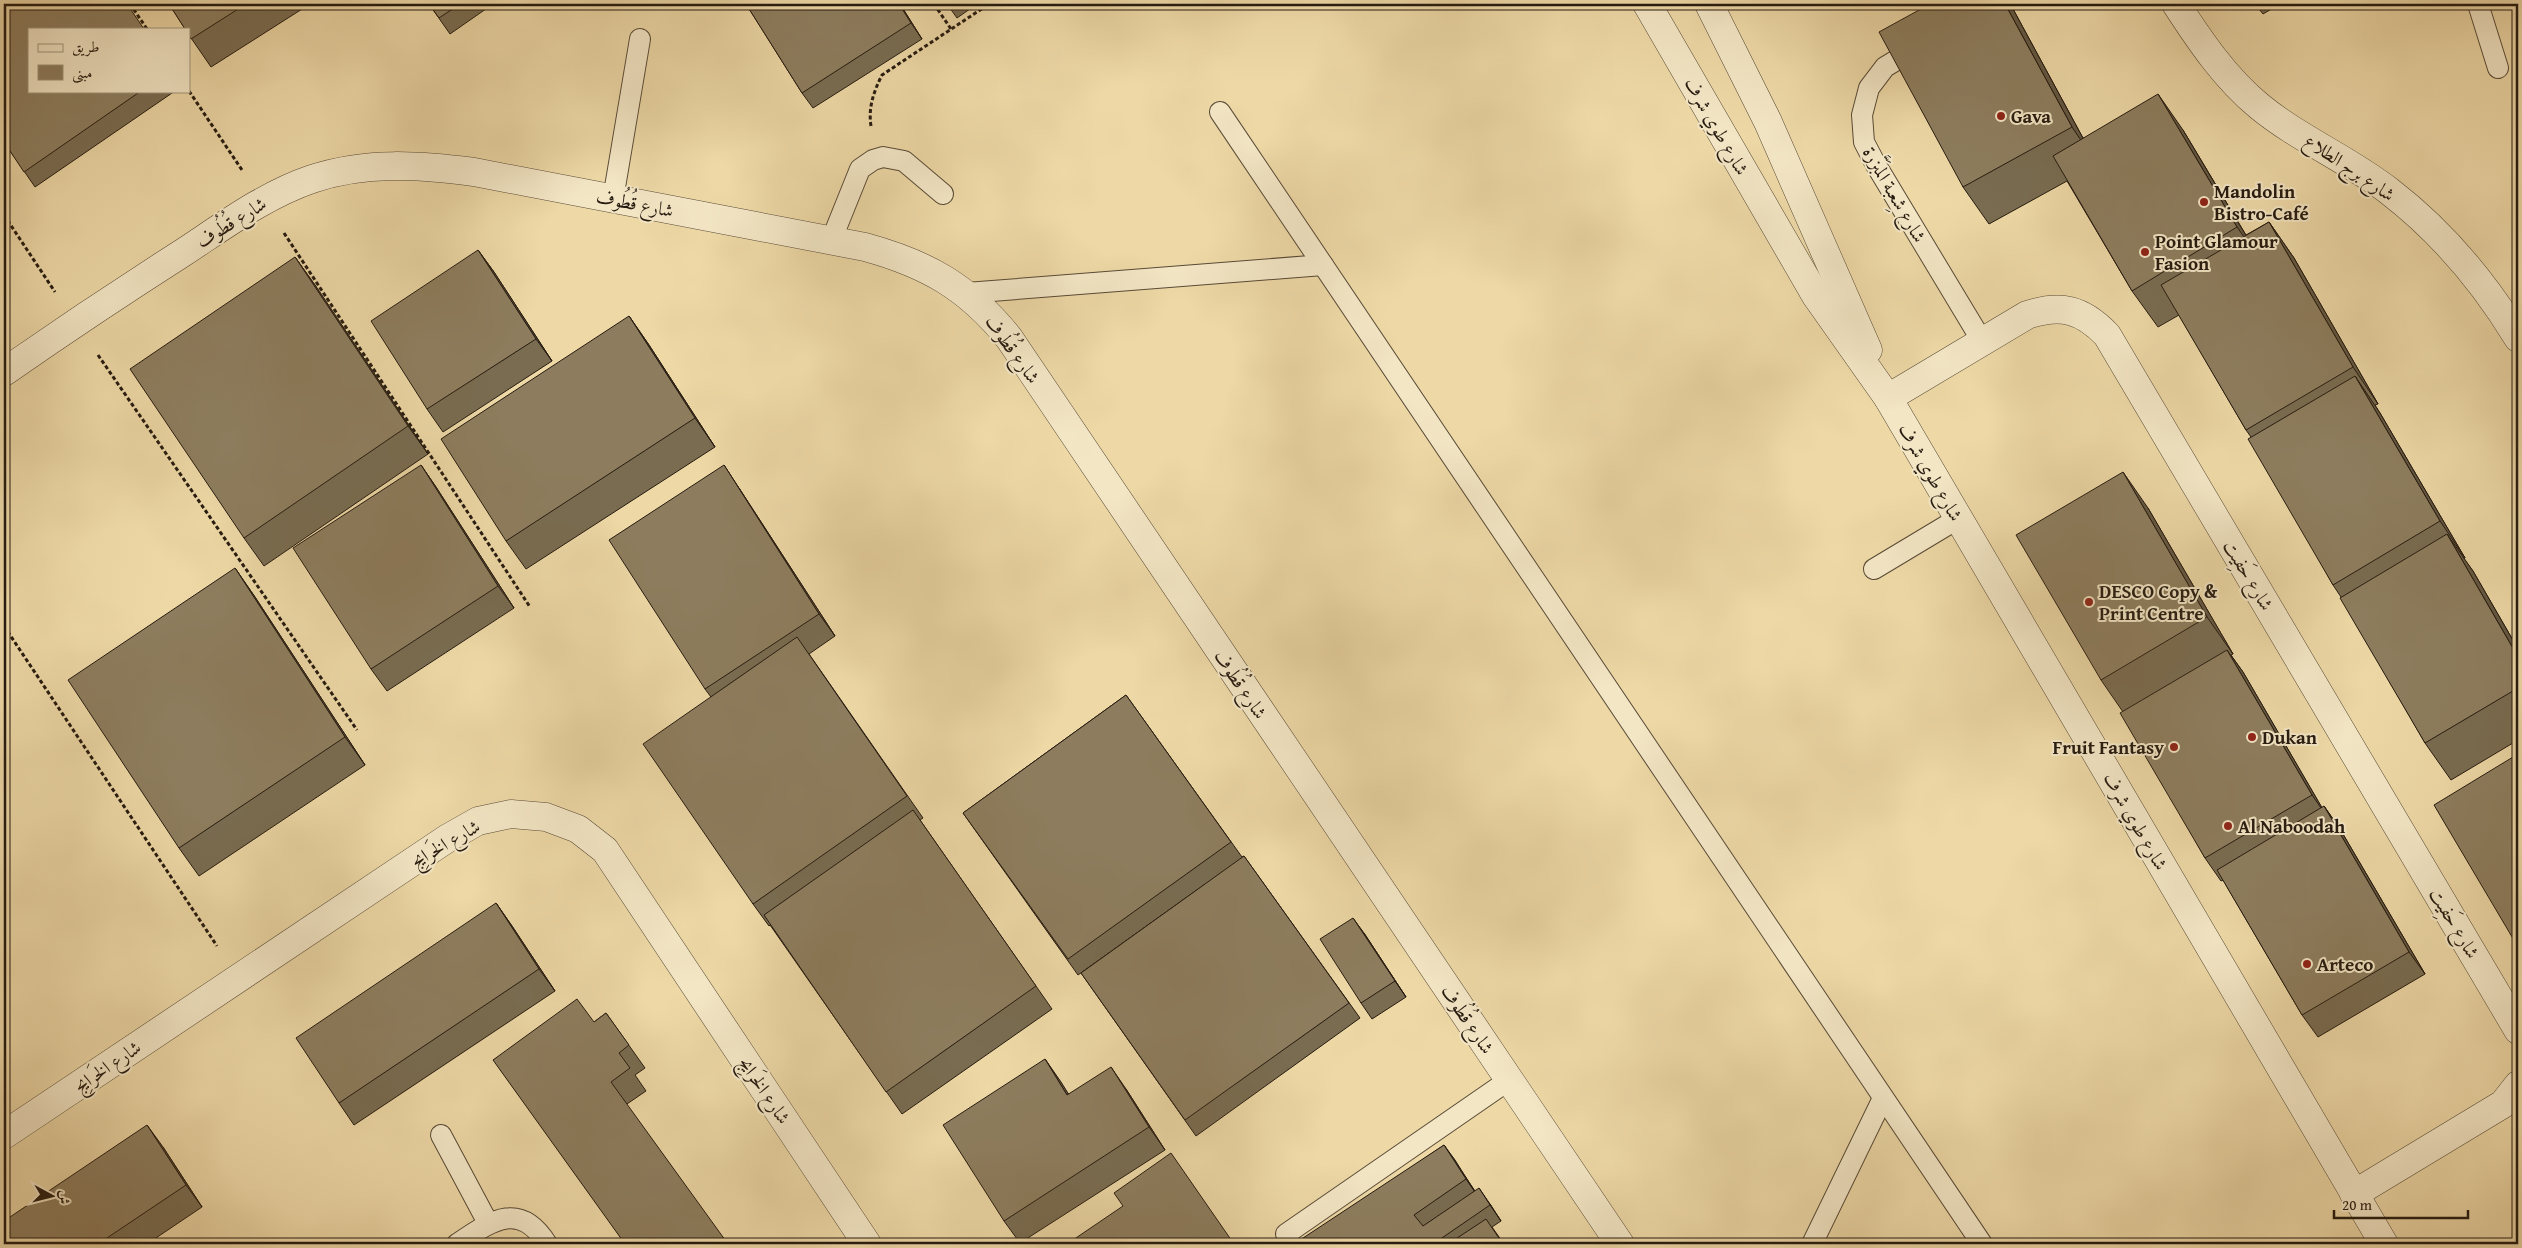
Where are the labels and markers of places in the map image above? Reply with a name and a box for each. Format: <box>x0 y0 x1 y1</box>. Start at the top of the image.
place label: Gava <box>2011 102 2051 130</box>
marker: Gava <box>1995 110 2007 122</box>
place label: Mandolin Bistro-Café <box>2214 177 2309 227</box>
marker: Mandolin Bistro-Café <box>2198 196 2210 208</box>
place label: Point Glamour Fasion <box>2155 227 2278 277</box>
marker: Point Glamour Fasion <box>2139 246 2151 258</box>
place label: DESCO Copy & Print Centre <box>2099 577 2218 627</box>
marker: DESCO Copy & Print Centre <box>2083 596 2095 608</box>
place label: Dukan <box>2262 723 2318 751</box>
marker: Dukan <box>2246 731 2258 743</box>
place label: Fruit Fantasy <box>2052 733 2164 761</box>
marker: Fruit Fantasy <box>2168 741 2180 753</box>
place label: Al Naboodah <box>2238 812 2346 840</box>
marker: Al Naboodah <box>2222 820 2234 832</box>
place label: Arteco <box>2317 950 2373 978</box>
marker: Arteco <box>2301 958 2313 970</box>

